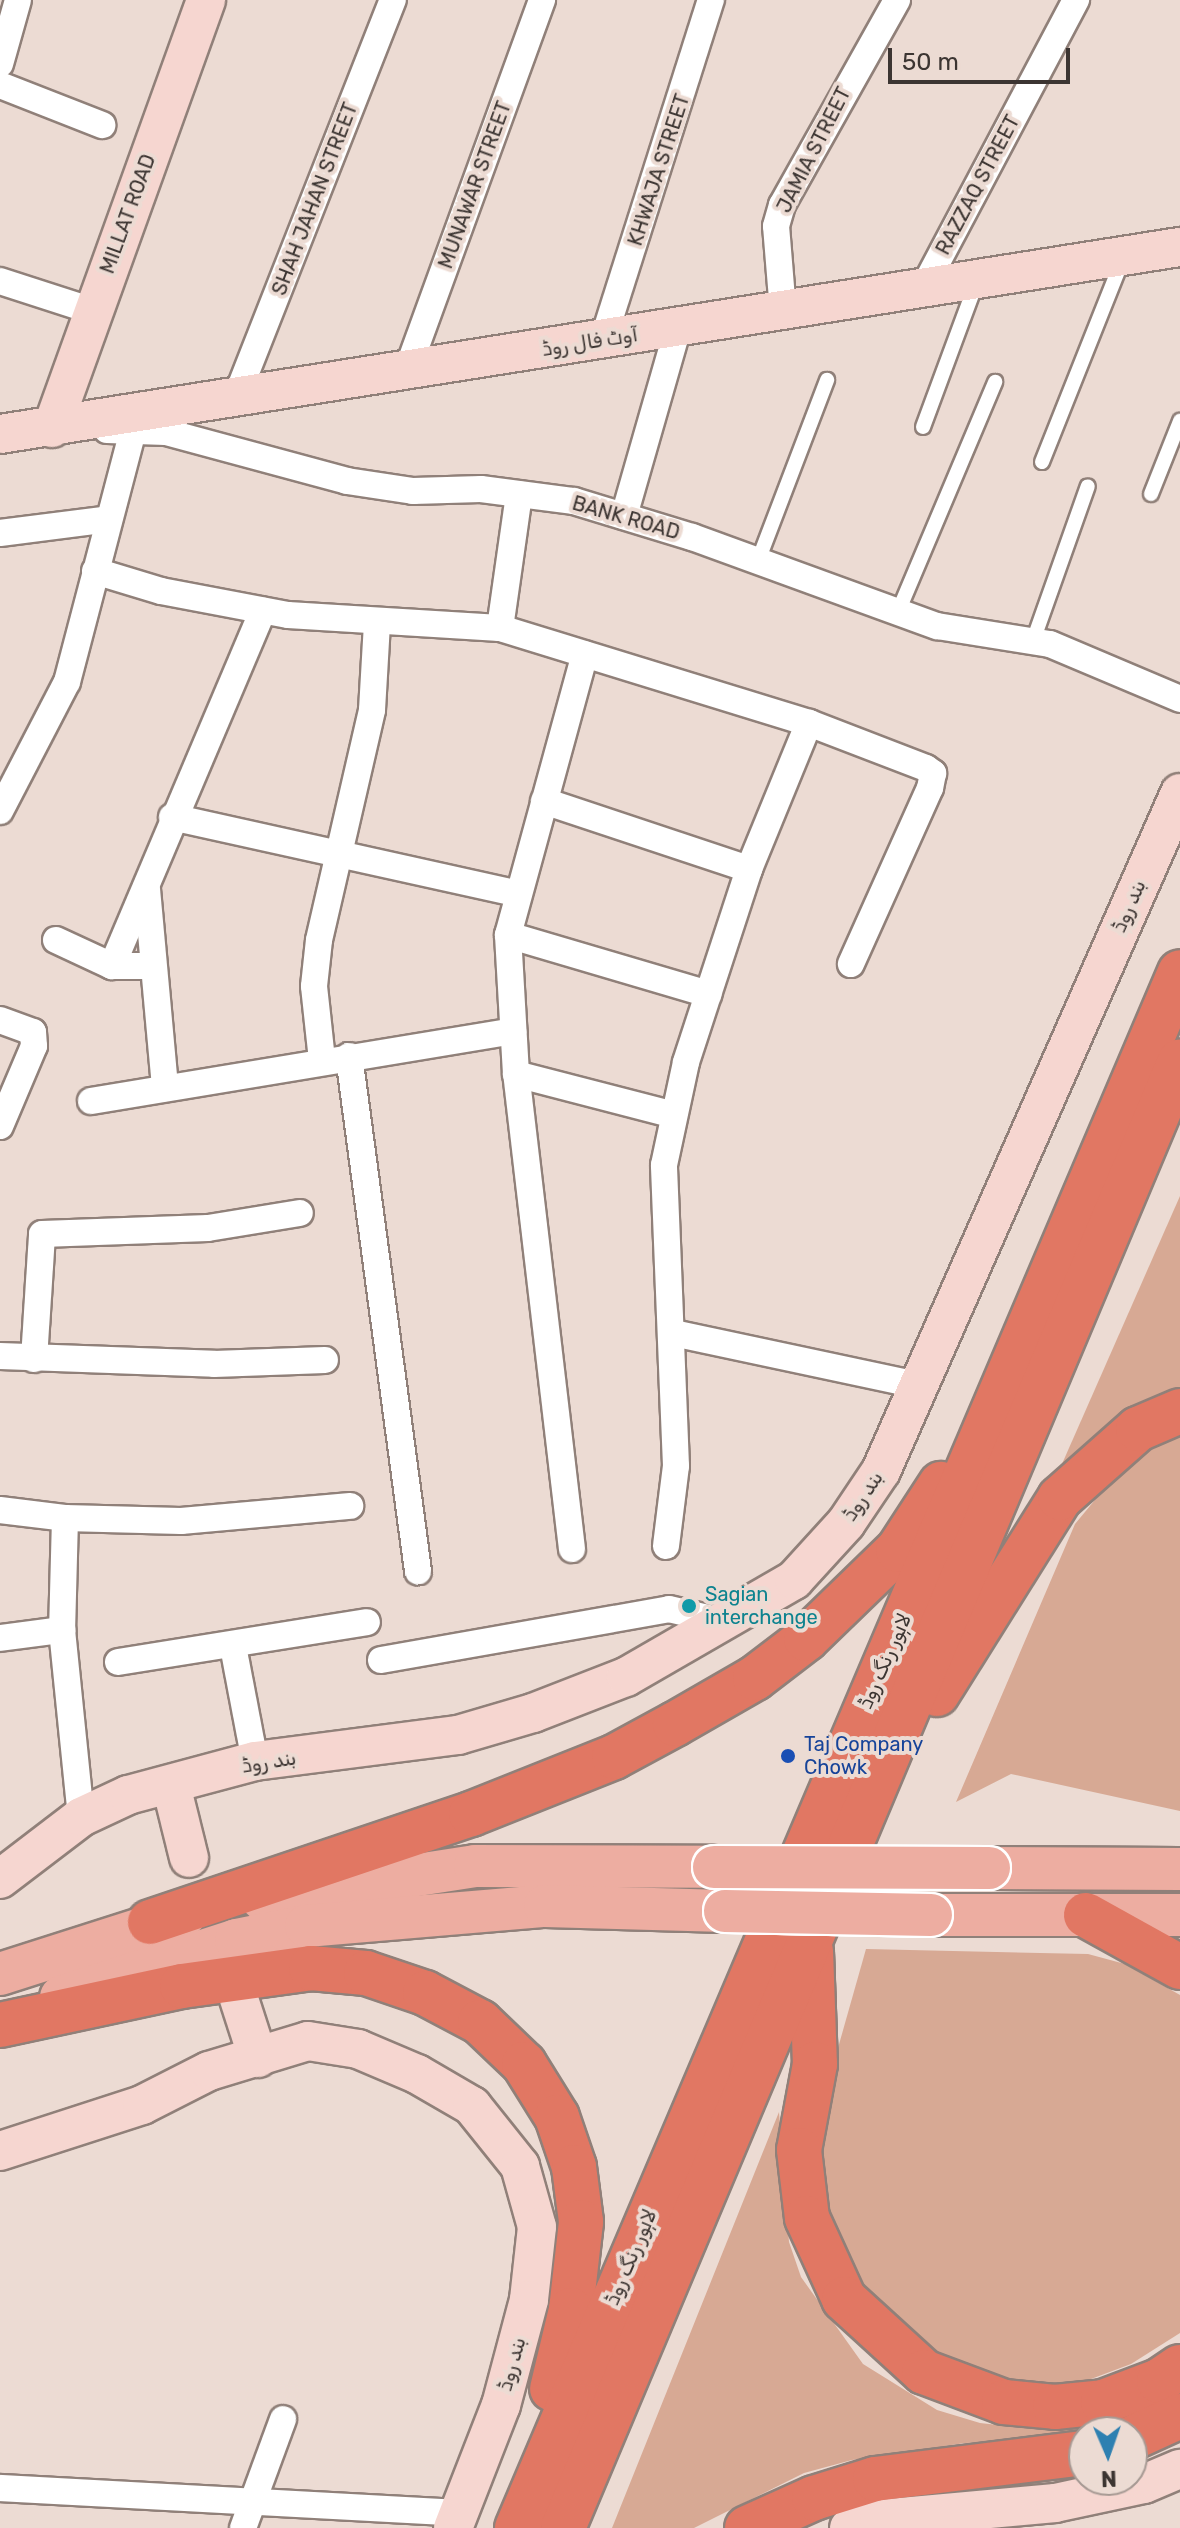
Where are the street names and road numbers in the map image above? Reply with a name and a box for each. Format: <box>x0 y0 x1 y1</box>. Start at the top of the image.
street label: JAMIA STREET <box>772 83 856 217</box>
street label: KHWAJA STREET <box>623 91 695 249</box>
street label: MUNAWAR STREET <box>434 98 516 272</box>
street label: SHAH JAHAN STREET <box>267 99 363 299</box>
street label: RAZZAQ STREET <box>931 111 1025 259</box>
street label: MILLAT ROAD <box>95 151 161 277</box>
street label: آوٹ فال روڈ <box>540 323 640 361</box>
street label: BANK ROAD <box>569 491 683 545</box>
street label: بند روڈ <box>1107 876 1151 936</box>
street label: بند روڈ <box>838 1467 888 1525</box>
street label: لاہور رنگ روڈ <box>853 1610 917 1712</box>
street label: بند روڈ <box>240 1746 298 1778</box>
street label: لاہور رنگ روڈ <box>600 2206 662 2308</box>
street label: بند روڈ <box>493 2334 531 2394</box>

